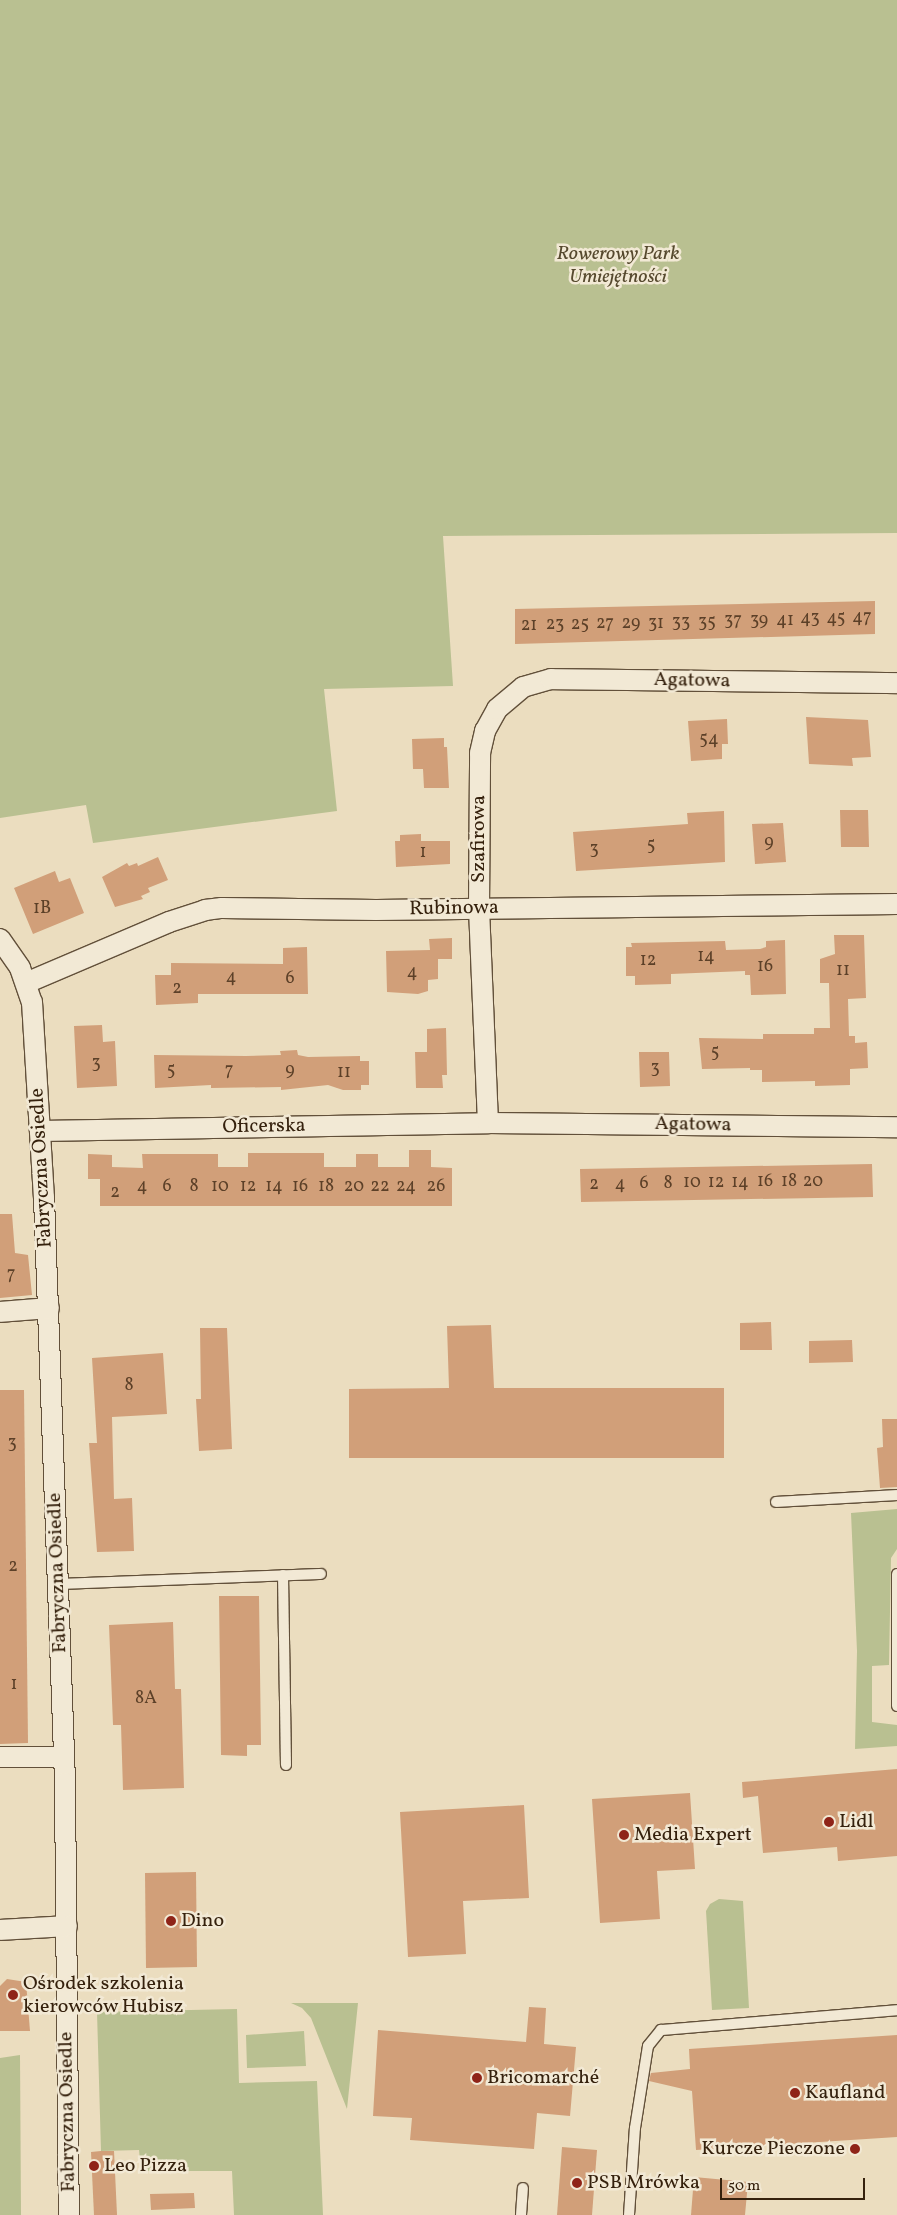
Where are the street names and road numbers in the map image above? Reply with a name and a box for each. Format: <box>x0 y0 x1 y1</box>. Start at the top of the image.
street label: Agatowa <box>653 668 731 694</box>
street label: Szafirowa <box>467 795 491 883</box>
street label: Rubinowa <box>409 896 499 922</box>
street label: Fabryczna Osiedle <box>26 1087 58 1249</box>
street label: Agatowa <box>654 1112 732 1138</box>
street label: Oficerska <box>222 1114 306 1140</box>
street label: Fabryczna Osiedle <box>43 1492 73 1654</box>
street label: Fabryczna Osiedle <box>55 2032 81 2192</box>

